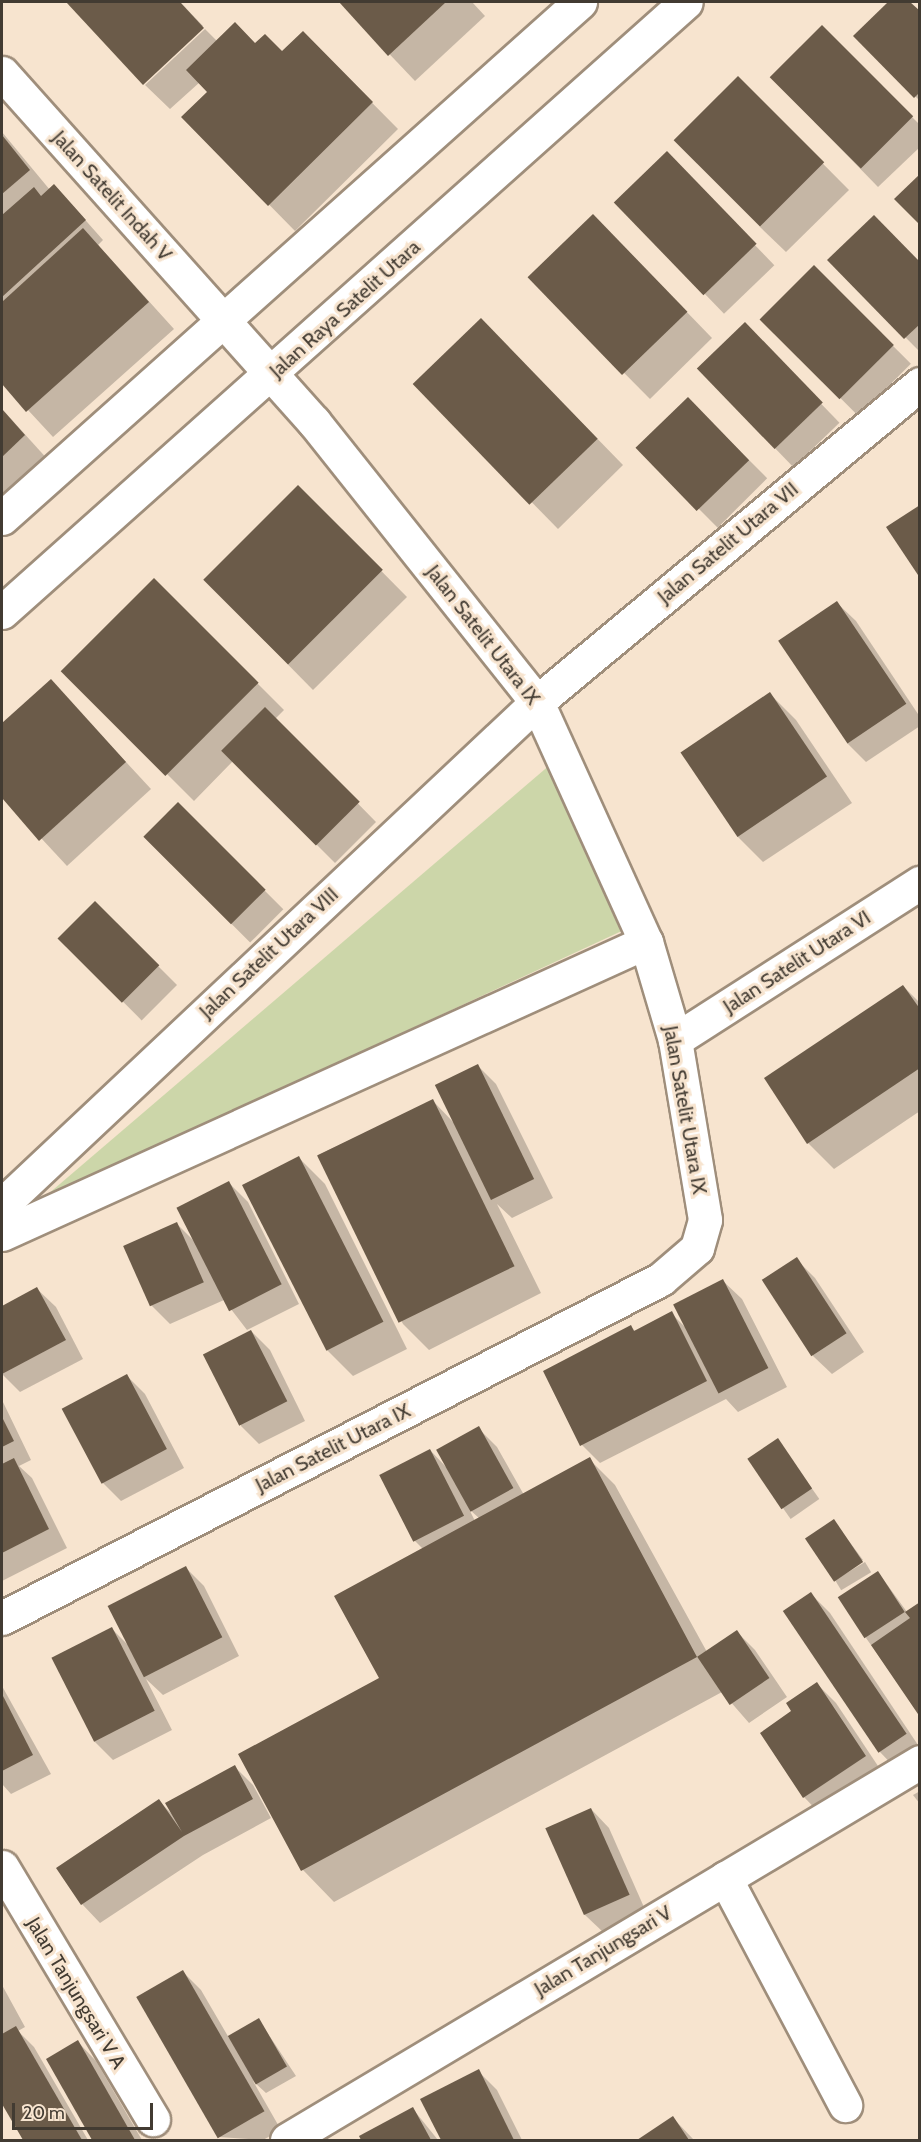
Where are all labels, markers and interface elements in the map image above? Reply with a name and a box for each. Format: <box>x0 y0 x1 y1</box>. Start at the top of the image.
street label: Jalan Satelit Indah V <box>47 126 177 266</box>
street label: Jalan Raya Satelit Utara <box>265 235 425 383</box>
street label: Jalan Satelit Utara VII <box>653 477 803 609</box>
street label: Jalan Satelit Utara IX <box>421 560 545 710</box>
street label: Jalan Satelit Utara VIII <box>195 882 343 1024</box>
street label: Jalan Satelit Utara VI <box>719 905 875 1019</box>
street label: Jalan Satelit Utara IX <box>658 1024 712 1196</box>
street label: Jalan Satelit Utara IX <box>252 1399 414 1497</box>
street label: Jalan Tanjungsari V <box>530 1901 676 2001</box>
street label: Jalan Tanjungsari V A <box>21 1913 131 2073</box>
scale bar <box>15 2091 156 2129</box>
text: 20 m <box>23 2102 65 2124</box>

